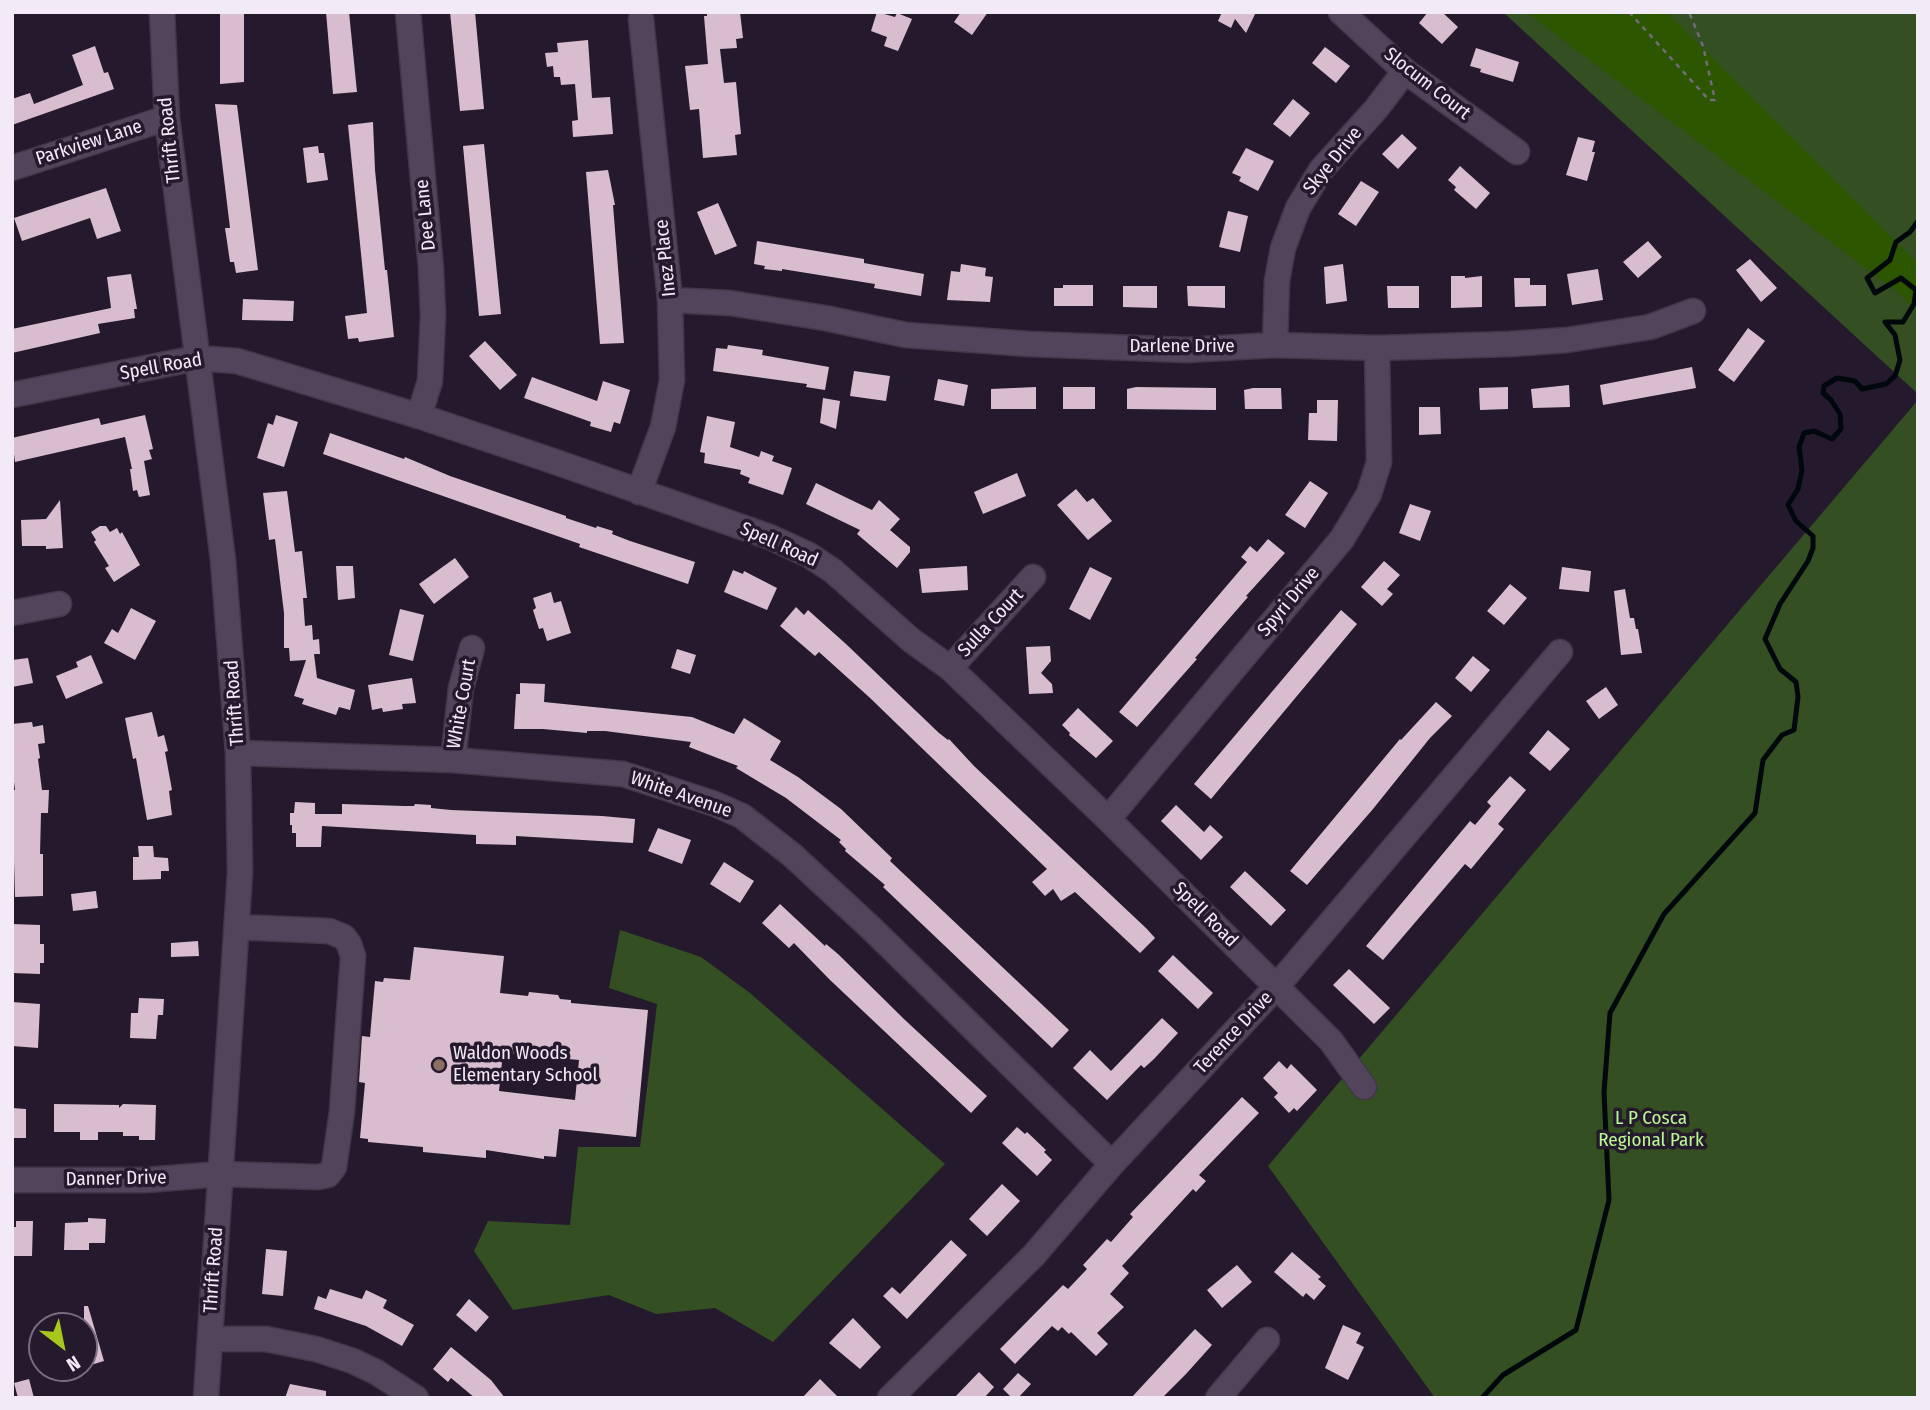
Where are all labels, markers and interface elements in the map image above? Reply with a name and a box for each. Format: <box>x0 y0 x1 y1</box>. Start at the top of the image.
street label: Slocum Court <box>1379 43 1475 125</box>
street label: Thrift Road <box>154 96 186 184</box>
street label: Parkview Lane <box>33 115 145 171</box>
street label: Skye Drive <box>1299 122 1367 200</box>
street label: Dee Lane <box>411 178 441 252</box>
street label: Inez Place <box>651 218 681 298</box>
street label: Darlene Drive <box>1129 336 1235 358</box>
street label: Spell Road <box>118 349 204 385</box>
street label: Spell Road <box>737 518 821 572</box>
street label: Spyri Drive <box>1253 562 1325 642</box>
street label: Sulla Court <box>954 584 1028 662</box>
street label: White Court <box>443 657 481 751</box>
street label: Thrift Road <box>221 659 249 747</box>
street label: White Avenue <box>627 767 735 823</box>
street label: Spell Road <box>1168 878 1242 952</box>
street label: Terence Drive <box>1190 987 1278 1079</box>
place label: Waldon Woods Elementary School <box>453 1043 598 1087</box>
marker: Waldon Woods Elementary School <box>431 1057 447 1073</box>
park label: L P Cosca Regional Park <box>1598 1108 1704 1152</box>
street label: Danner Drive <box>65 1167 167 1191</box>
street label: Thrift Road <box>200 1226 228 1314</box>
north arrow <box>28 1312 98 1382</box>
text: N <box>62 1351 84 1376</box>

